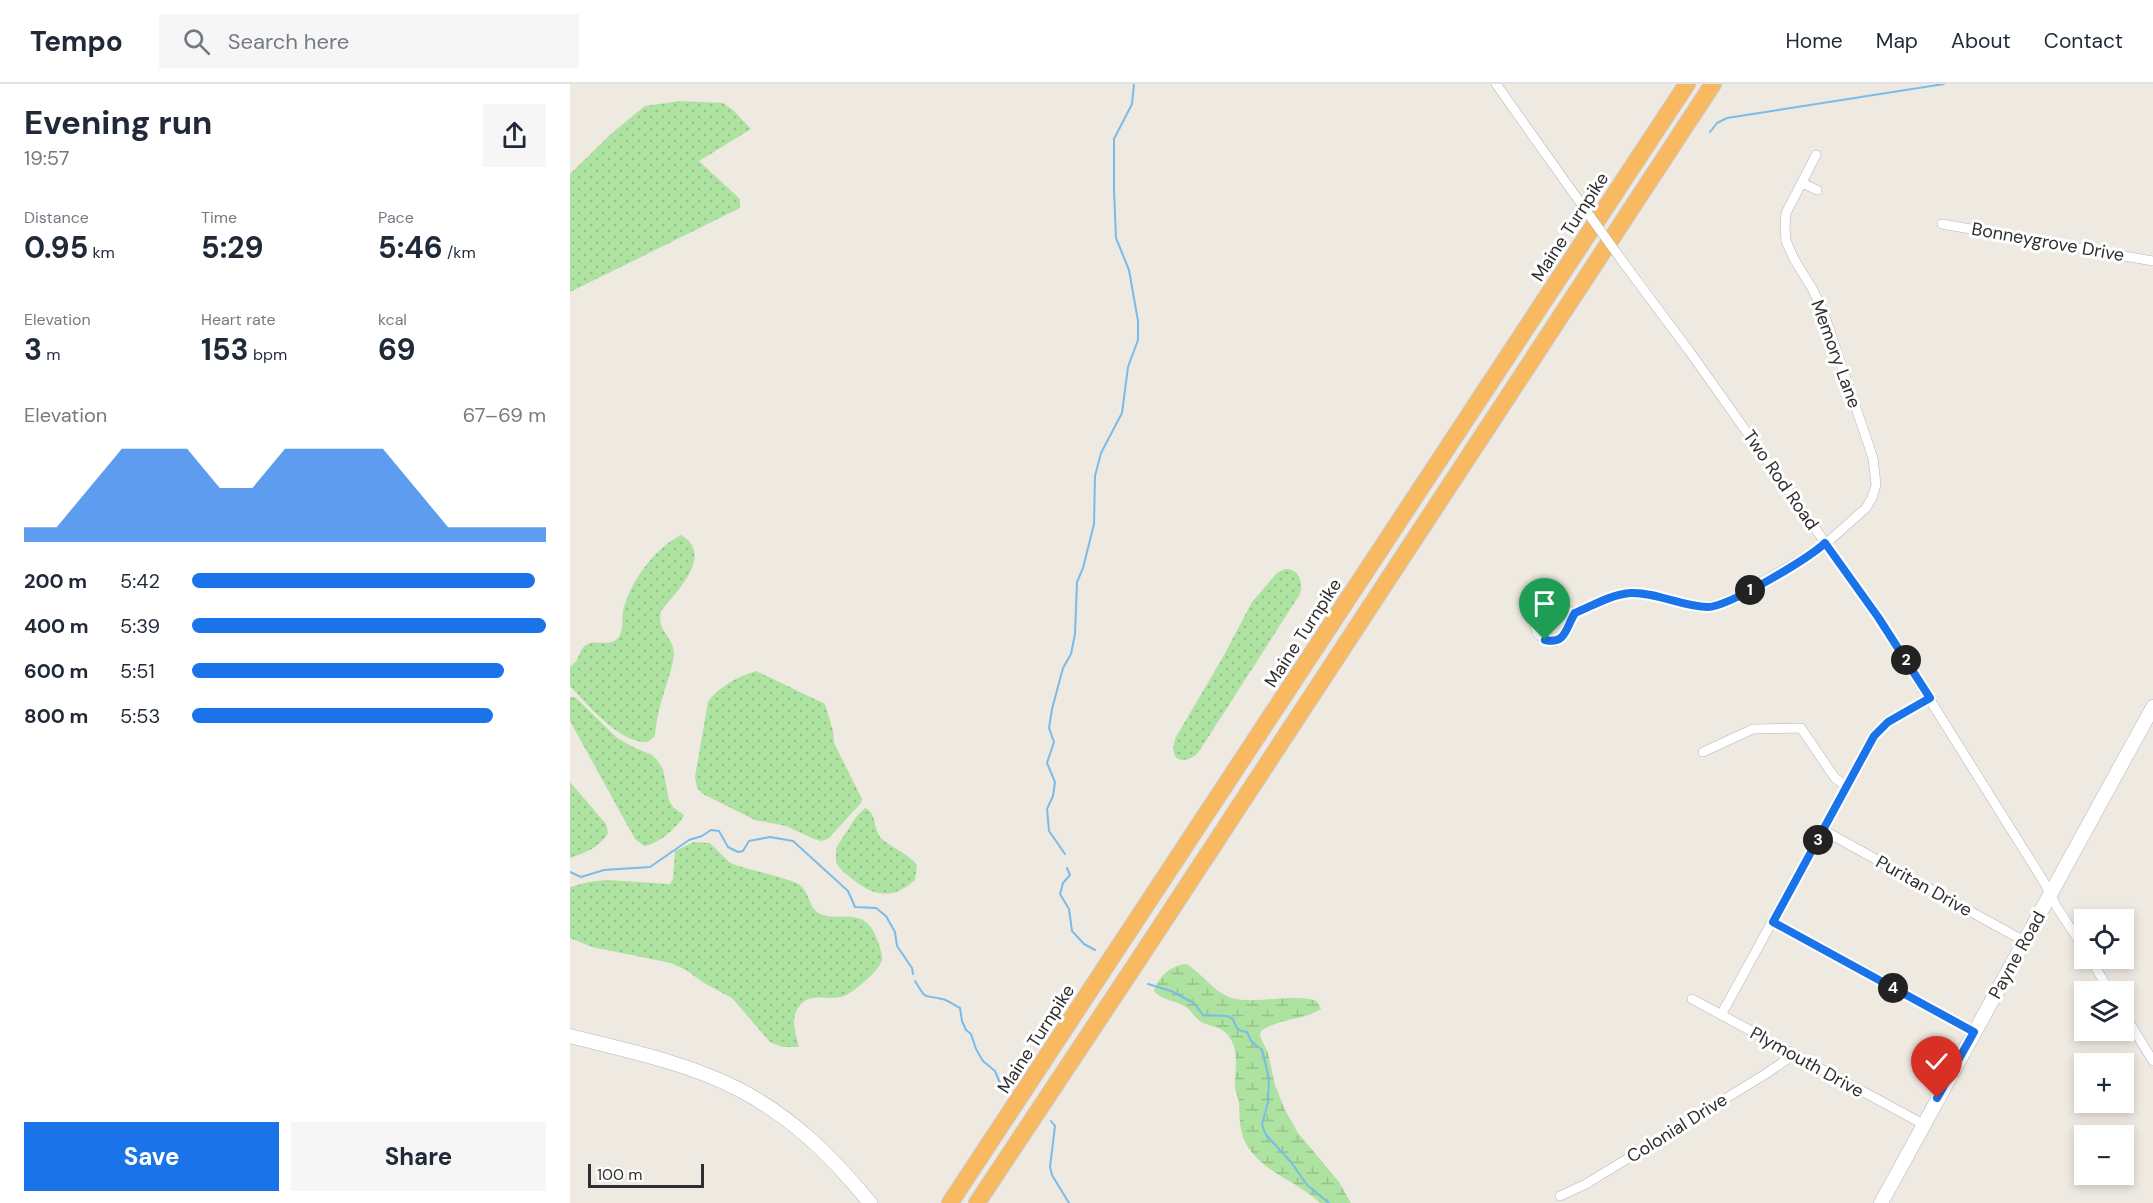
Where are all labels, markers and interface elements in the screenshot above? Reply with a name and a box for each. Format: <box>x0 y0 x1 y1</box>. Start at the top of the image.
search box <box>159 14 579 68</box>
text: Tempo <box>30 23 123 60</box>
icon: search <box>180 25 213 58</box>
text: Search here <box>228 27 349 56</box>
text: Home <box>1785 27 1843 55</box>
text: Map <box>1876 27 1918 55</box>
text: About <box>1951 27 2011 55</box>
text: Contact <box>2044 27 2123 55</box>
text: Evening run <box>24 101 212 144</box>
button: share <box>483 104 546 167</box>
text: 19:57 <box>24 145 69 171</box>
street label: Maine Turnpike <box>1526 168 1614 286</box>
text: Distance <box>24 207 89 228</box>
text: Time <box>201 207 237 228</box>
text: Pace <box>378 207 414 228</box>
street label: Bonneygrove Drive <box>1970 217 2126 267</box>
text: 0.95 <box>24 228 88 267</box>
text: 5:29 <box>201 228 264 267</box>
text: 5:46 <box>378 228 443 267</box>
text: km <box>88 242 115 263</box>
text: /km <box>443 242 476 263</box>
street label: Memory Lane <box>1805 297 1867 411</box>
text: Elevation <box>24 309 91 330</box>
text: Heart rate <box>201 309 276 330</box>
text: kcal <box>378 309 407 330</box>
text: 3 <box>24 330 42 369</box>
text: 153 <box>201 330 249 369</box>
text: 69 <box>378 330 415 369</box>
text: m <box>42 344 61 365</box>
text: bpm <box>249 344 287 365</box>
text: Elevation <box>24 402 107 428</box>
text: 67–69 m <box>463 402 546 428</box>
street label: Two Rod Road <box>1738 425 1824 535</box>
text: 200 m <box>24 568 87 594</box>
text: 5:42 <box>120 568 160 594</box>
street label: Maine Turnpike <box>1259 574 1347 692</box>
pin: 1 <box>1735 575 1765 605</box>
pin <box>1519 578 1570 640</box>
text: 1 <box>1747 579 1753 600</box>
icon: arrive <box>1528 587 1561 620</box>
text: 400 m <box>24 613 89 639</box>
text: 5:39 <box>120 613 160 639</box>
pin: 2 <box>1891 645 1921 675</box>
text: 2 <box>1901 649 1911 670</box>
text: 600 m <box>24 658 88 684</box>
text: 5:51 <box>120 658 155 684</box>
text: 800 m <box>24 703 88 729</box>
text: 5:53 <box>120 703 160 729</box>
pin: 3 <box>1803 825 1833 855</box>
text: 3 <box>1813 829 1823 850</box>
street label: Puritan Drive <box>1872 850 1976 922</box>
street label: Payne Road <box>1983 907 2051 1003</box>
map controls <box>2074 909 2134 1185</box>
button: locate <box>2074 909 2134 969</box>
pin: 4 <box>1878 973 1908 1003</box>
text: 4 <box>1888 977 1898 998</box>
street label: Maine Turnpike <box>992 980 1080 1098</box>
button: layers <box>2074 981 2134 1041</box>
street label: Plymouth Drive <box>1746 1021 1868 1103</box>
pin <box>1911 1036 1962 1098</box>
icon: check <box>1920 1045 1953 1078</box>
button: + <box>2074 1053 2134 1113</box>
street label: Colonial Drive <box>1622 1088 1732 1168</box>
button: Save <box>24 1122 279 1191</box>
button: Share <box>291 1122 546 1191</box>
button: − <box>2074 1125 2134 1185</box>
scale bar <box>588 1161 704 1188</box>
text: 100 m <box>597 1164 642 1185</box>

